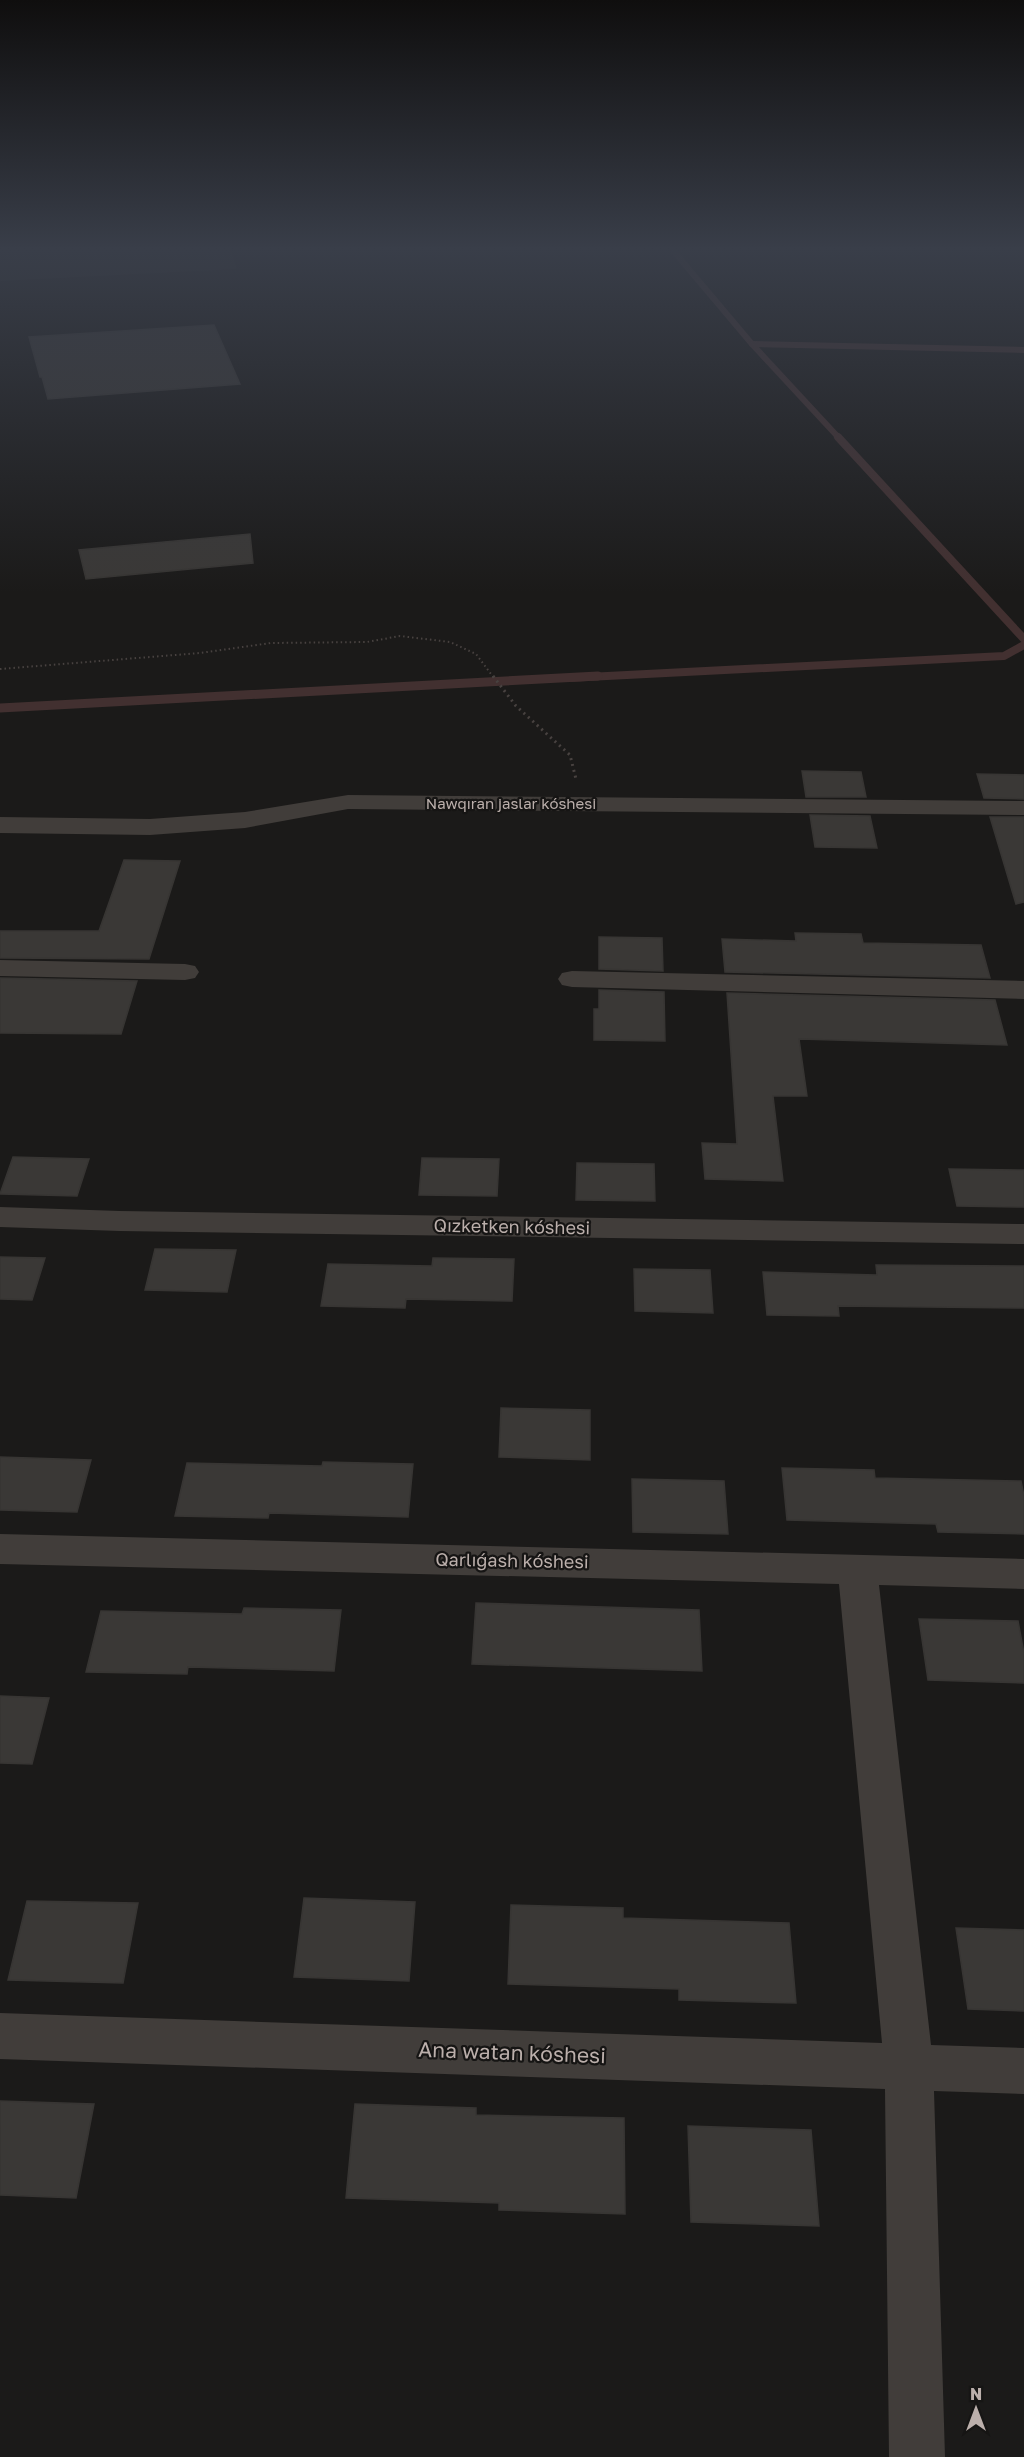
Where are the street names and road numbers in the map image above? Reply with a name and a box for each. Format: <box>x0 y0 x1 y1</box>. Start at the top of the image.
street label: Nawqıran jaslar kóshesi <box>426 794 596 812</box>
street label: Qızketken kóshesi <box>434 1214 591 1238</box>
street label: Qarlıǵash kóshesi <box>435 1548 589 1572</box>
street label: Ana watan kóshesi <box>418 2036 606 2068</box>

